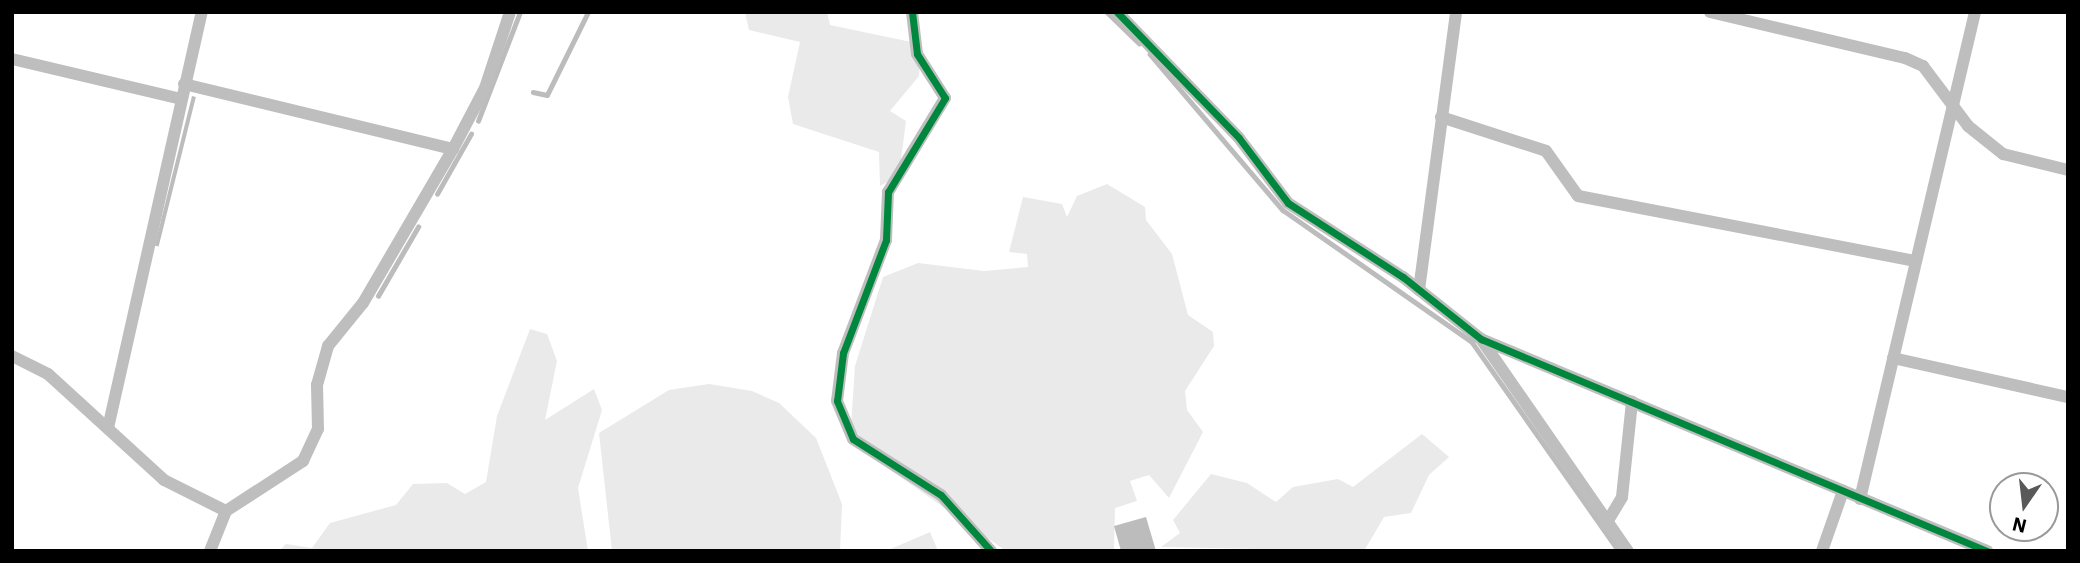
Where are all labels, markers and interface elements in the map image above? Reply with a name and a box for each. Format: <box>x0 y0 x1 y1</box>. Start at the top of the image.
north arrow <box>1989 472 2059 542</box>
text: N <box>2010 512 2029 539</box>

